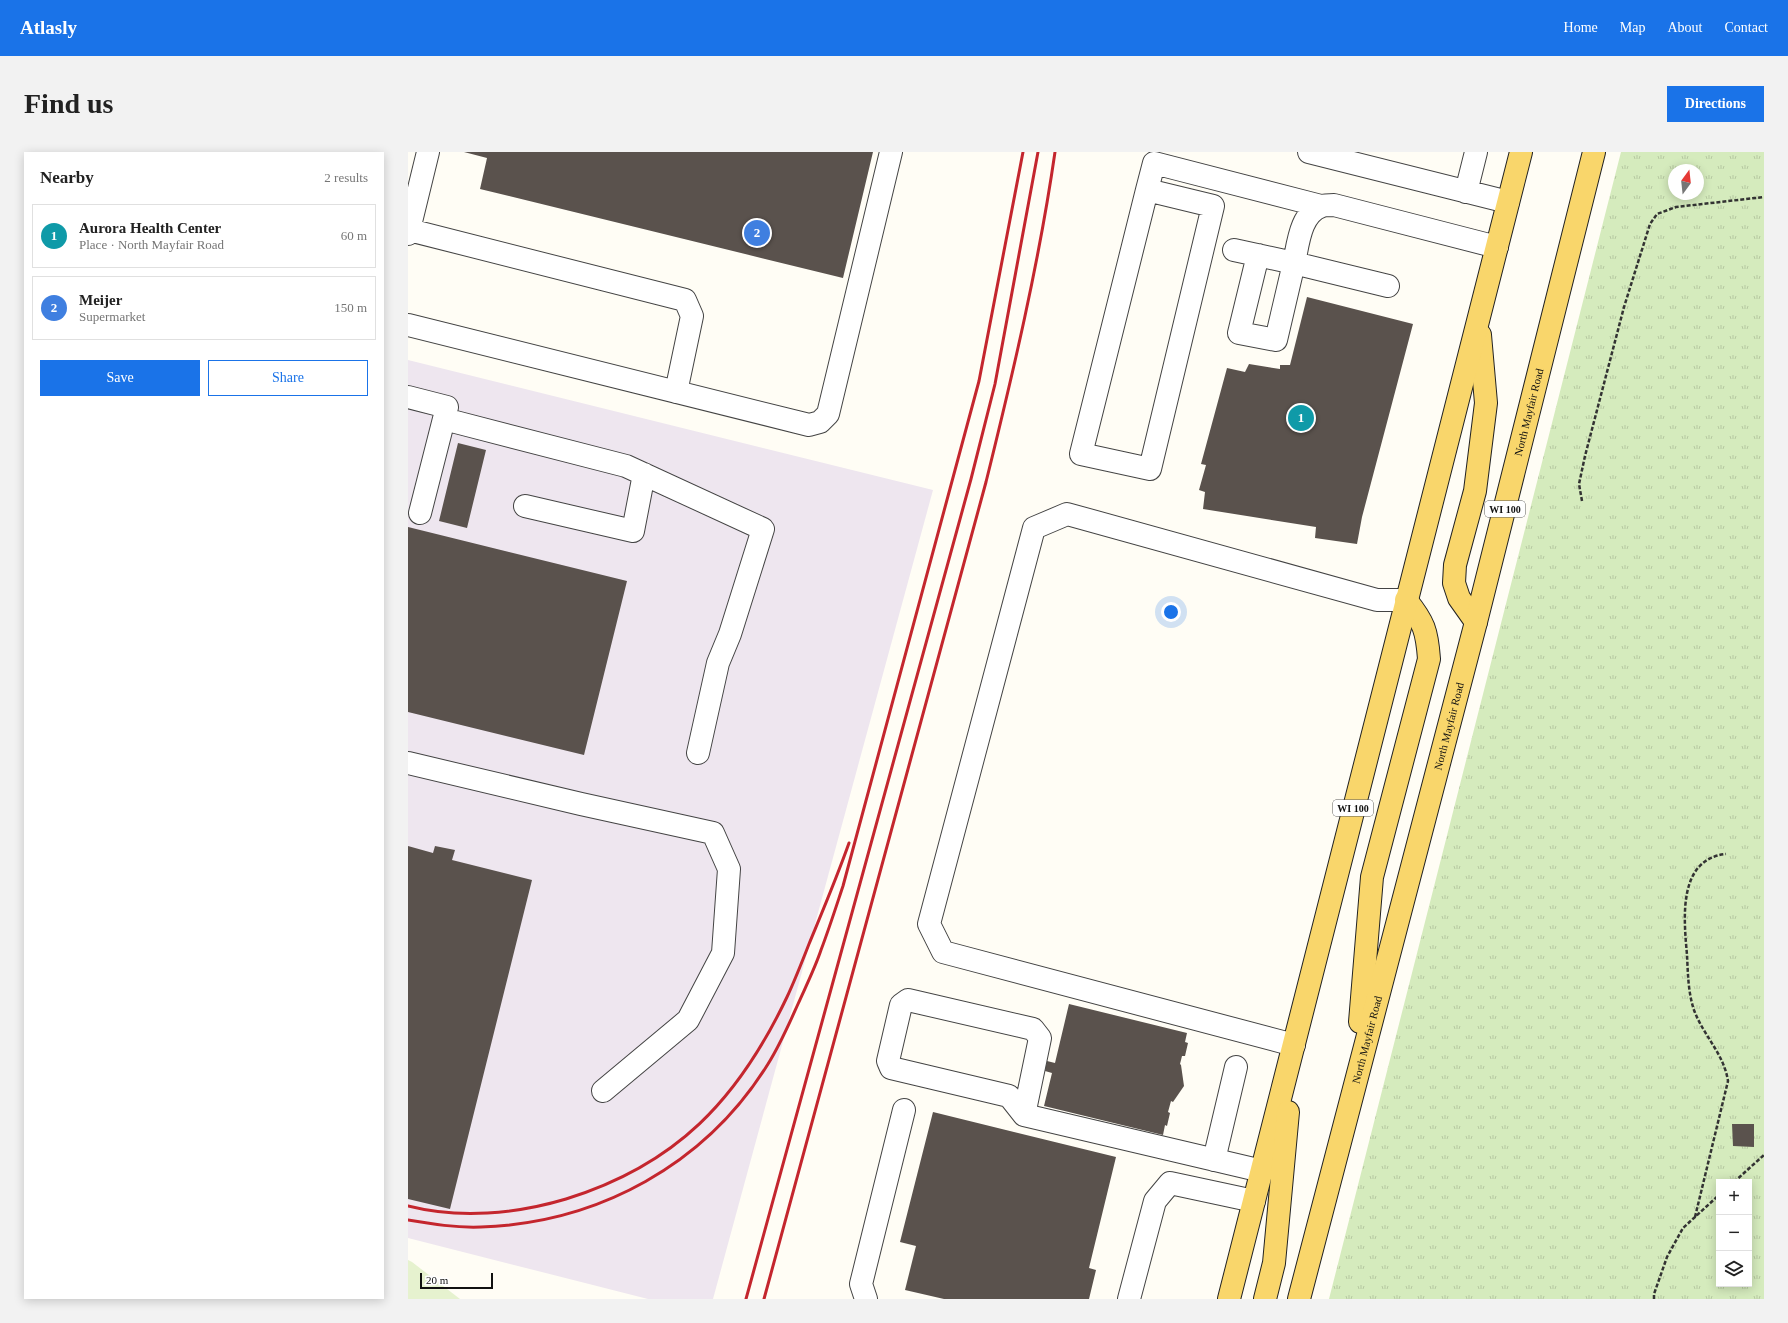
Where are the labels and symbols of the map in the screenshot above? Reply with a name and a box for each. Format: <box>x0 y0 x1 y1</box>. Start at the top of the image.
north arrow <box>1668 164 1704 200</box>
pin: 2 <box>744 218 770 248</box>
street label: North Mayfair Road <box>1512 367 1546 457</box>
pin: 1 <box>1288 403 1314 433</box>
road number: WI 100 <box>1485 501 1525 517</box>
your location <box>1161 602 1181 622</box>
street label: North Mayfair Road <box>1432 681 1466 771</box>
road number: WI 100 <box>1333 800 1373 816</box>
street label: North Mayfair Road <box>1350 994 1384 1085</box>
scale bar <box>420 1271 493 1290</box>

